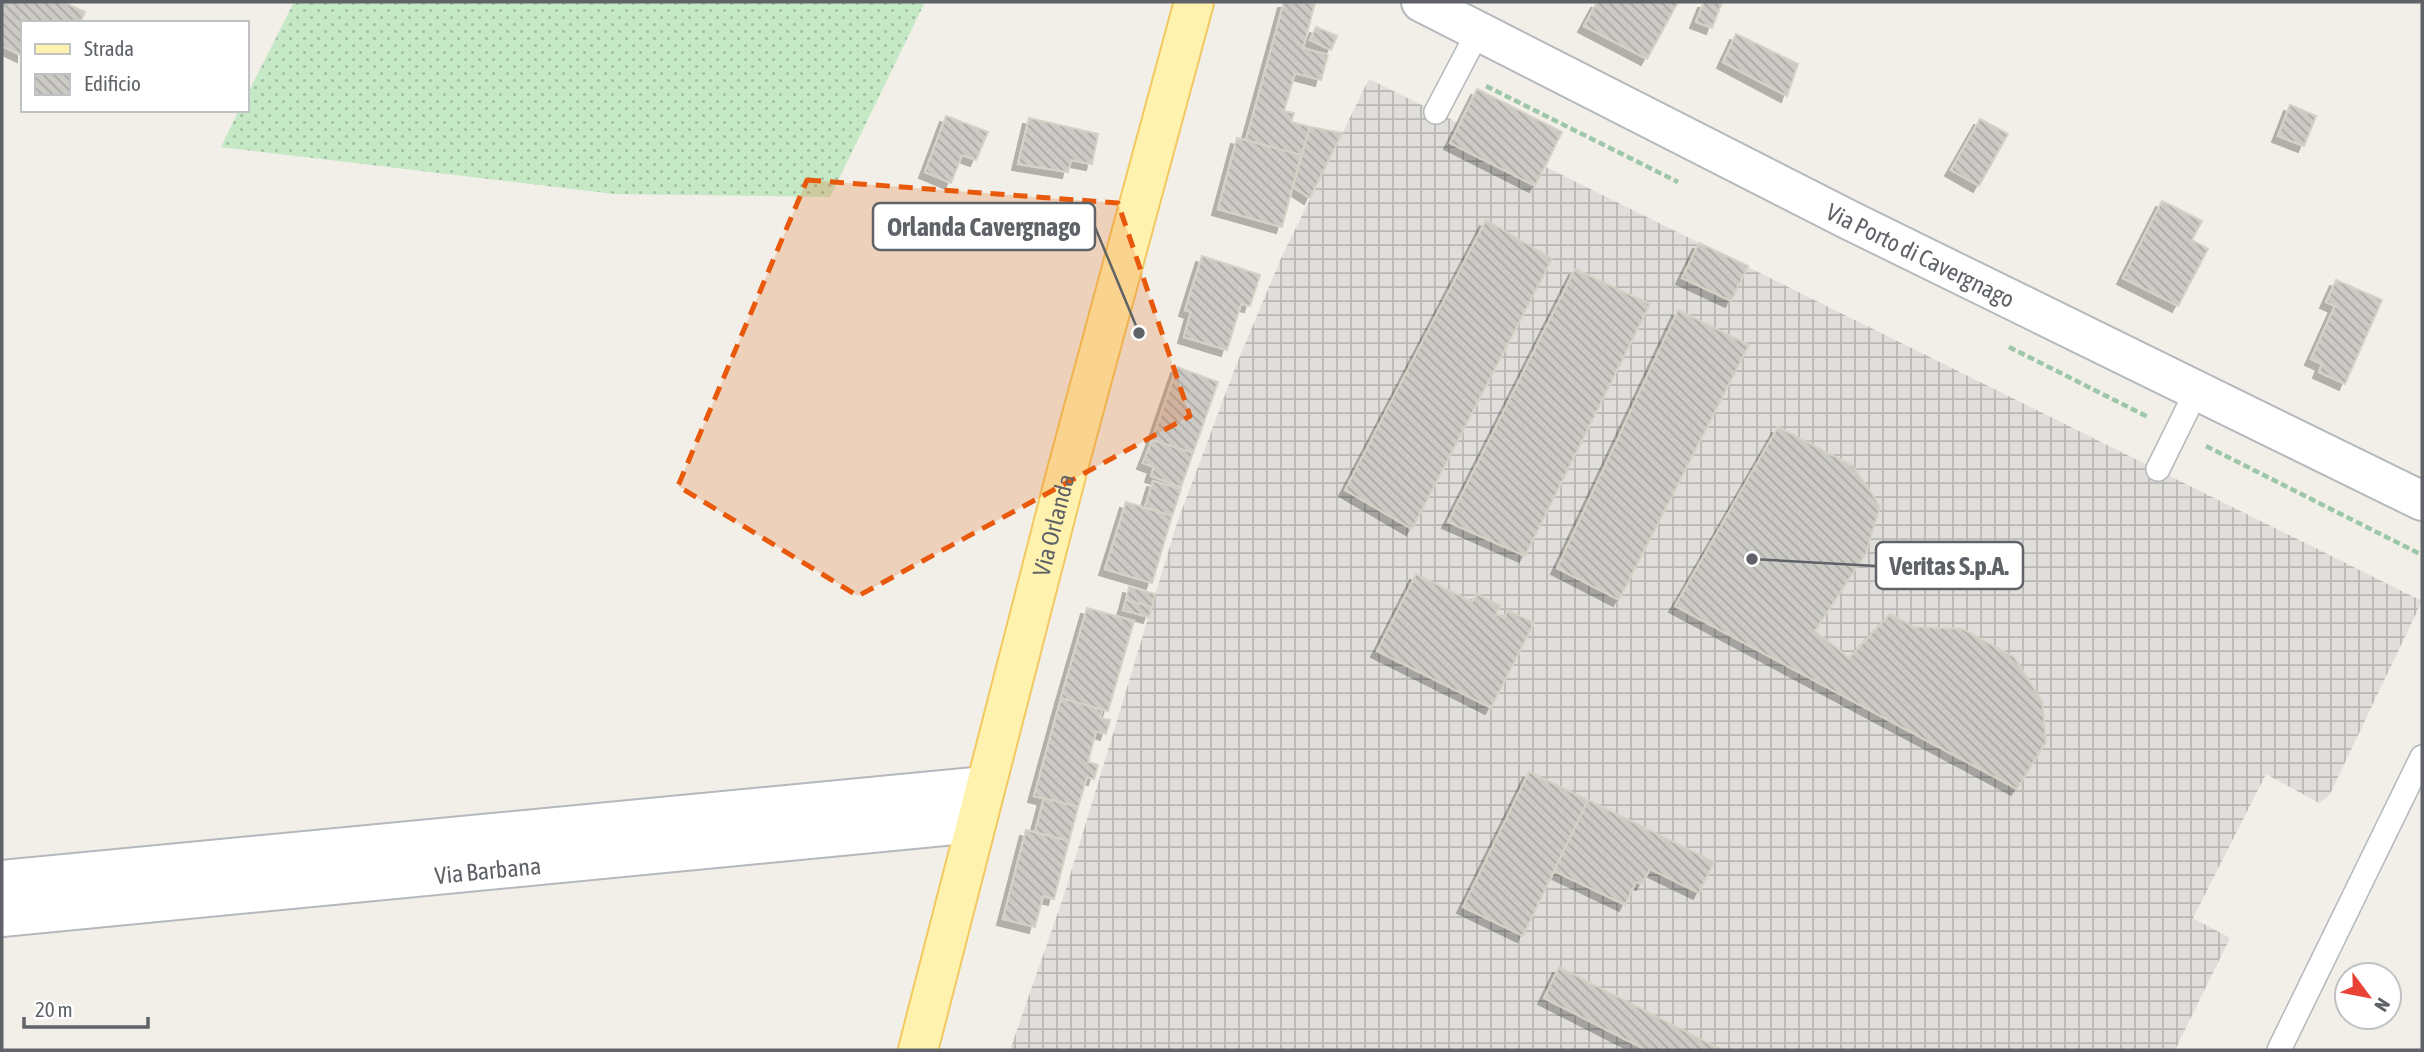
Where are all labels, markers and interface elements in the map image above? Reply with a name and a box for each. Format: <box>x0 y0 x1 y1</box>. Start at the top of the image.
legend <box>21 21 248 112</box>
text: Strada <box>84 36 134 60</box>
text: Edificio <box>84 71 141 95</box>
street label: Via Porto di Cavergnago <box>1822 197 2019 313</box>
callout: Orlanda Cavergnago <box>873 203 1095 250</box>
text: Orlanda Cavergnago <box>887 212 1081 242</box>
street label: Via Orlanda <box>1027 471 1079 579</box>
callout: Veritas S.p.A. <box>1876 542 2023 589</box>
text: Veritas S.p.A. <box>1888 551 2009 581</box>
street label: Via Barbana <box>433 852 542 889</box>
north arrow <box>2333 961 2403 1031</box>
scale bar <box>24 986 149 1030</box>
text: N <box>2370 994 2395 1016</box>
text: 20 m <box>35 997 73 1021</box>

